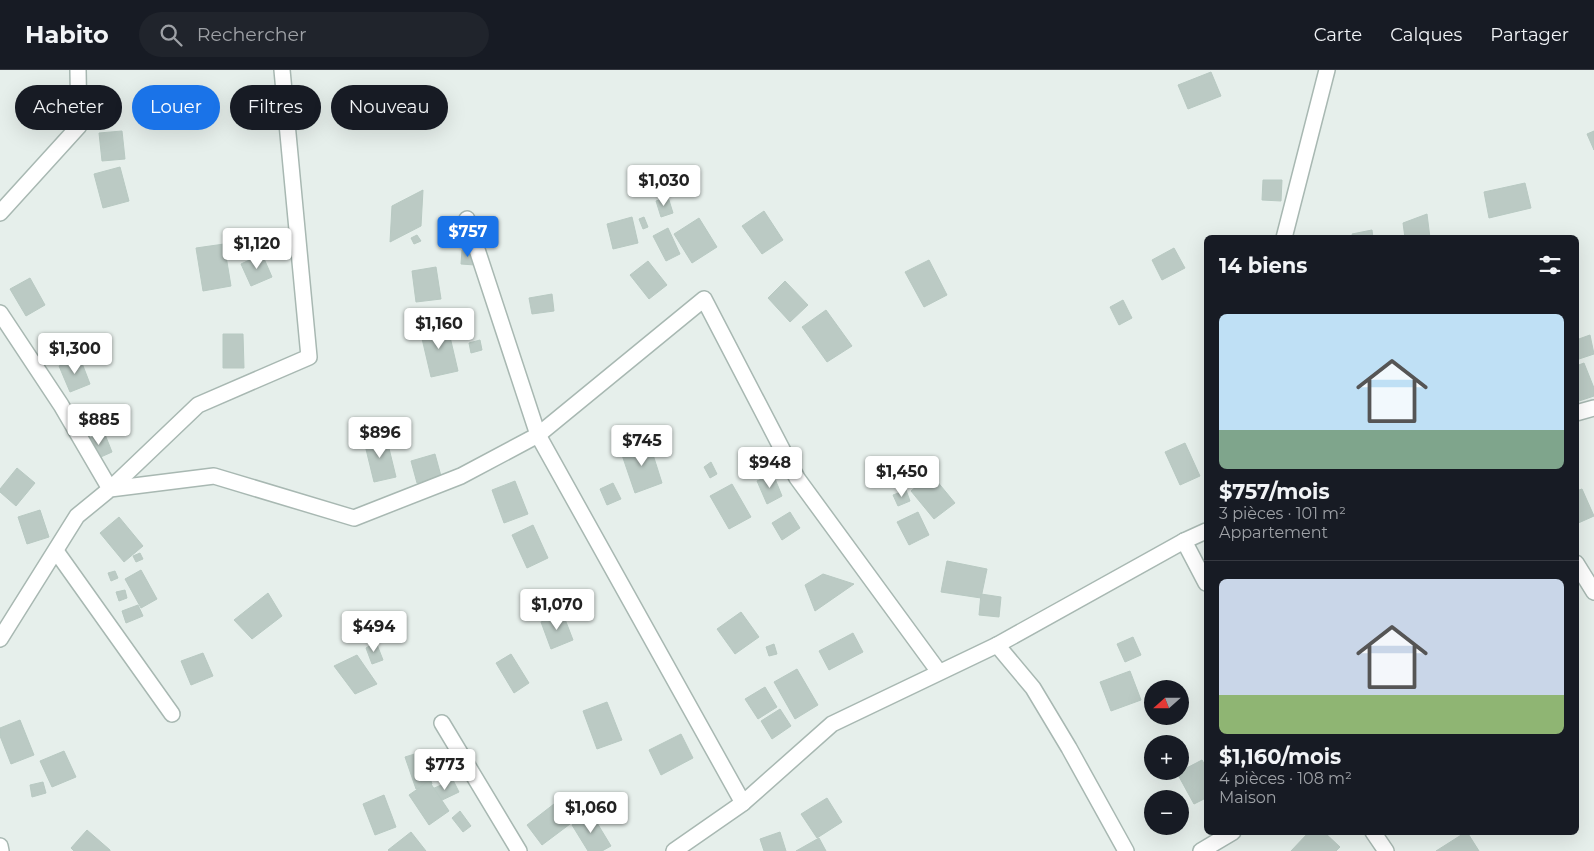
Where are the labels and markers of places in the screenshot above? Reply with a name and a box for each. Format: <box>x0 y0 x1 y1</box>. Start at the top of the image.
pin: $1,030 <box>623 164 705 207</box>
pin: $757 <box>438 216 498 258</box>
pin: $1,120 <box>216 228 298 270</box>
pin: $1,160 <box>398 308 480 350</box>
pin: $1,300 <box>34 332 116 375</box>
pin: $885 <box>69 404 129 446</box>
pin: $896 <box>350 416 410 459</box>
pin: $745 <box>612 424 672 467</box>
pin: $948 <box>740 446 800 489</box>
pin: $1,450 <box>861 456 943 498</box>
pin: $1,070 <box>516 588 598 631</box>
pin: $494 <box>344 610 404 653</box>
pin: $773 <box>415 748 475 791</box>
pin: $1,060 <box>550 792 632 834</box>

